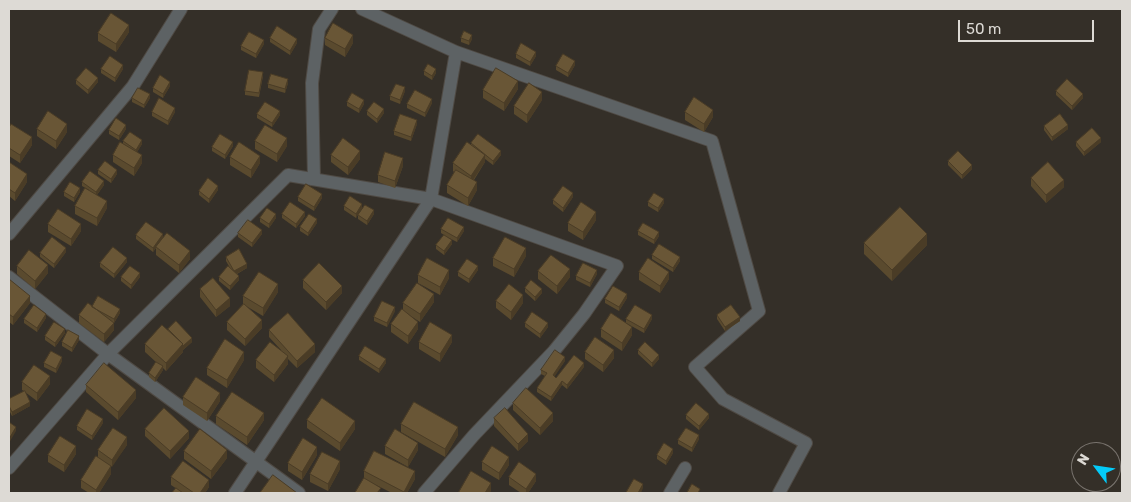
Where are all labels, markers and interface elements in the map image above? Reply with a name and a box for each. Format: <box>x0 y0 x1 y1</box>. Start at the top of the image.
scale bar <box>961 10 1097 42</box>
text: 50 m <box>966 20 1001 38</box>
north arrow <box>1071 442 1121 492</box>
text: N <box>1074 451 1093 468</box>

